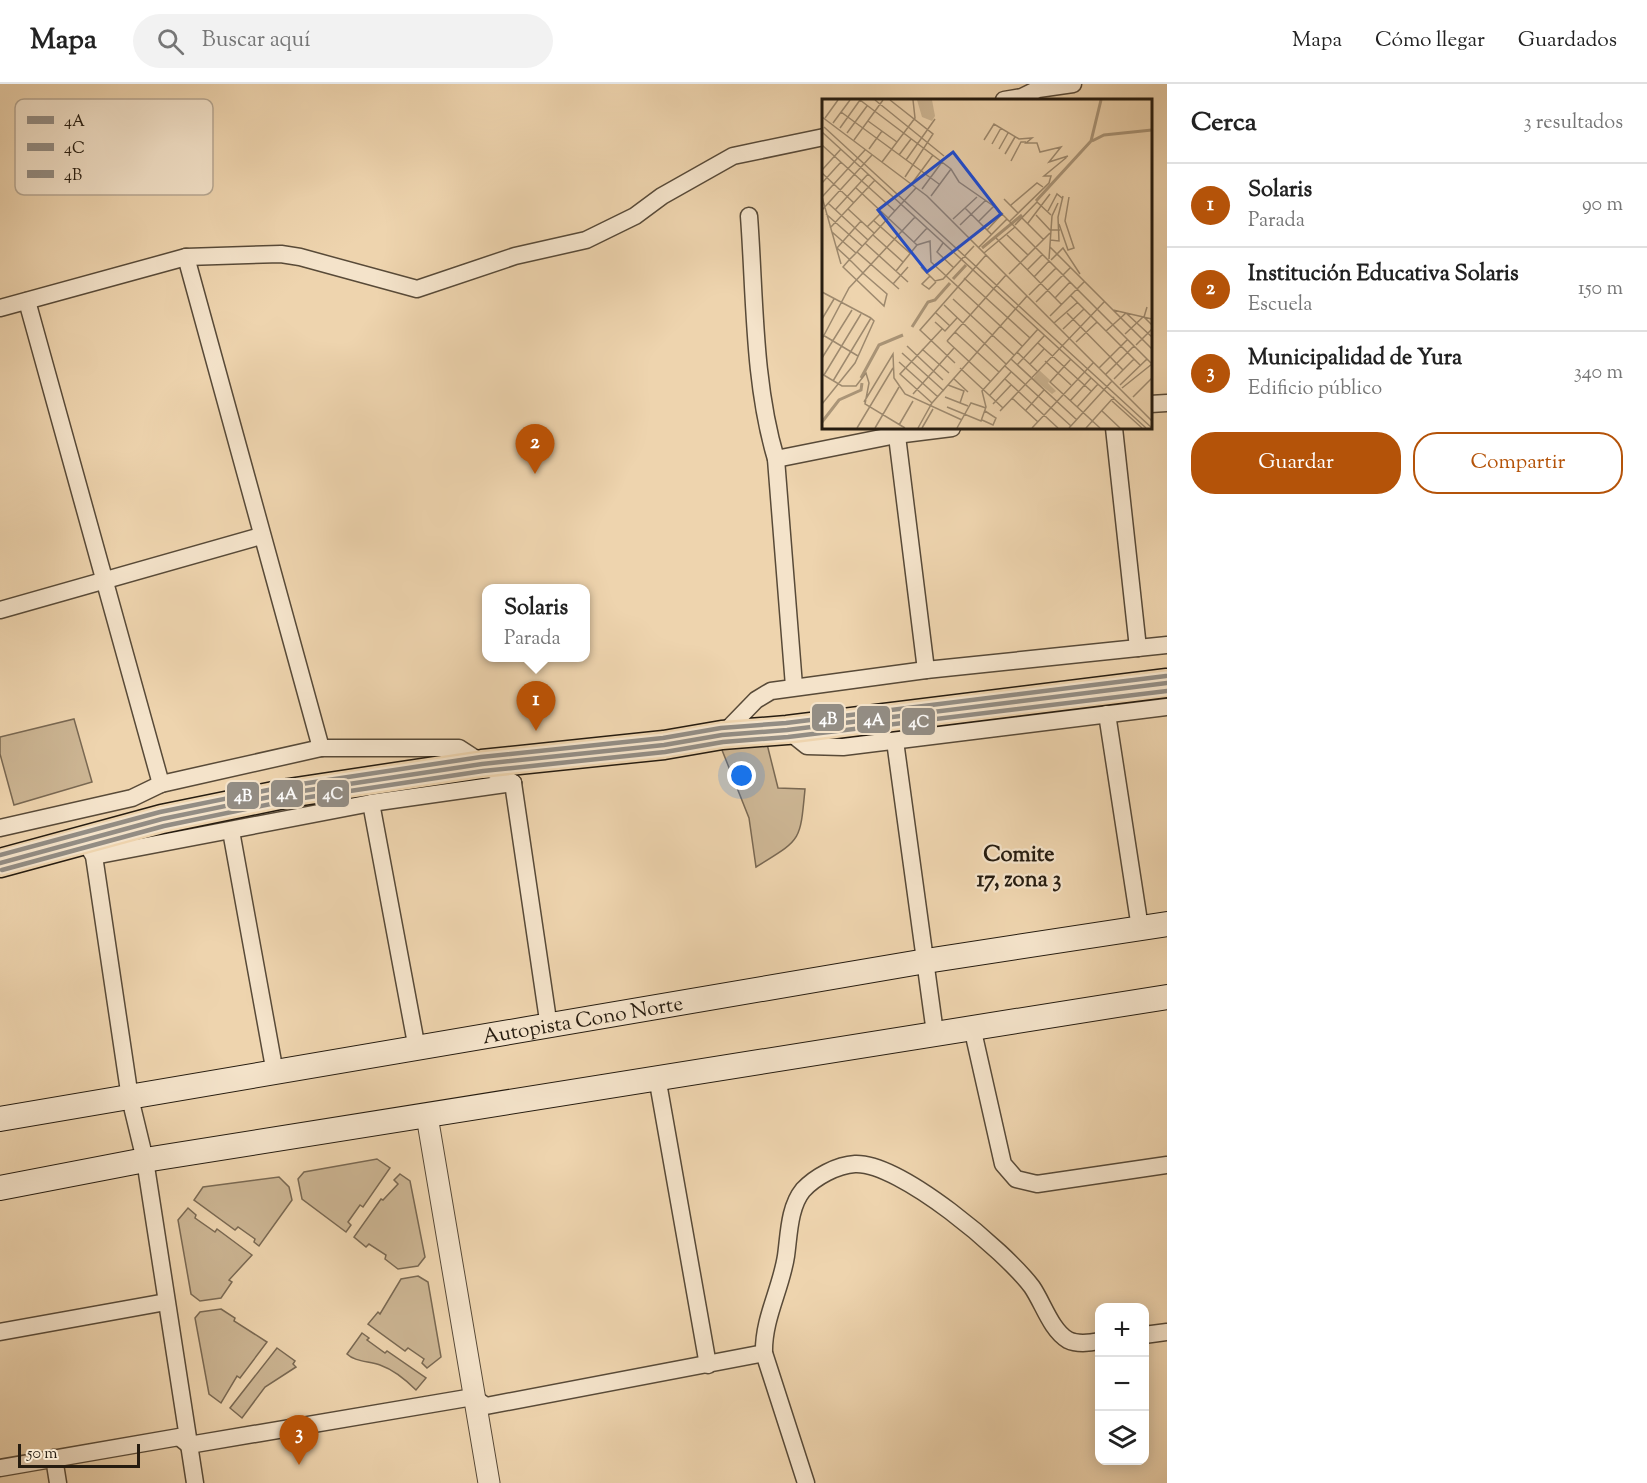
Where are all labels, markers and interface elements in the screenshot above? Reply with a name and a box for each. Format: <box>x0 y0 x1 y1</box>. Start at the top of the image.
search box <box>133 14 553 68</box>
text: Mapa <box>30 21 97 61</box>
icon: search <box>154 25 187 58</box>
text: Buscar aquí <box>202 25 311 57</box>
text: Mapa <box>1292 26 1342 56</box>
text: Cómo llegar <box>1375 26 1485 56</box>
text: Guardados <box>1518 26 1617 56</box>
legend <box>15 99 213 195</box>
inset map <box>822 99 1152 429</box>
text: Cerca <box>1191 105 1257 142</box>
text: 3 resultados <box>1523 109 1623 138</box>
text: 4A <box>64 111 85 134</box>
text: 4C <box>64 138 85 161</box>
text: 4B <box>64 165 82 188</box>
text: Solaris <box>1248 175 1312 207</box>
text: 1 <box>1207 191 1214 220</box>
text: 90 m <box>1582 191 1623 220</box>
text: Parada <box>1248 207 1305 236</box>
text: Institución Educativa Solaris <box>1248 259 1519 291</box>
text: 2 <box>1206 275 1215 304</box>
text: 150 m <box>1578 275 1623 304</box>
text: Escuela <box>1248 291 1313 320</box>
text: Municipalidad de Yura <box>1248 343 1462 375</box>
text: 3 <box>1206 359 1215 388</box>
text: 340 m <box>1574 359 1623 388</box>
text: Edificio público <box>1248 375 1382 404</box>
pin: 2 <box>516 424 554 474</box>
button: Guardar <box>1191 432 1401 494</box>
button: Compartir <box>1413 432 1623 494</box>
popup <box>482 584 590 662</box>
text: Solaris <box>504 593 568 625</box>
text: Parada <box>504 625 561 654</box>
pin: 1 <box>516 682 556 731</box>
line badge: 4B <box>811 703 845 732</box>
line badge: 4A <box>856 705 891 734</box>
line badge: 4C <box>901 707 936 736</box>
text: 4B <box>818 709 837 732</box>
text: 4A <box>862 710 885 733</box>
text: 4C <box>908 712 929 735</box>
your location <box>727 761 756 790</box>
line badge: 4A <box>270 779 304 808</box>
line badge: 4C <box>316 779 350 808</box>
line badge: 4B <box>226 781 260 810</box>
text: 4A <box>275 784 298 807</box>
text: 4C <box>322 784 343 807</box>
text: 4B <box>233 786 252 809</box>
district label: Comite 17, zona 3 <box>977 840 1061 897</box>
street label: Autopista Cono Norte <box>480 990 686 1053</box>
map controls <box>1095 1303 1149 1465</box>
button: + <box>1095 1303 1149 1357</box>
button: − <box>1095 1357 1149 1411</box>
button: layers <box>1095 1411 1149 1465</box>
pin: 3 <box>280 1416 318 1465</box>
scale bar <box>18 1441 140 1468</box>
text: 50 m <box>27 1443 58 1466</box>

